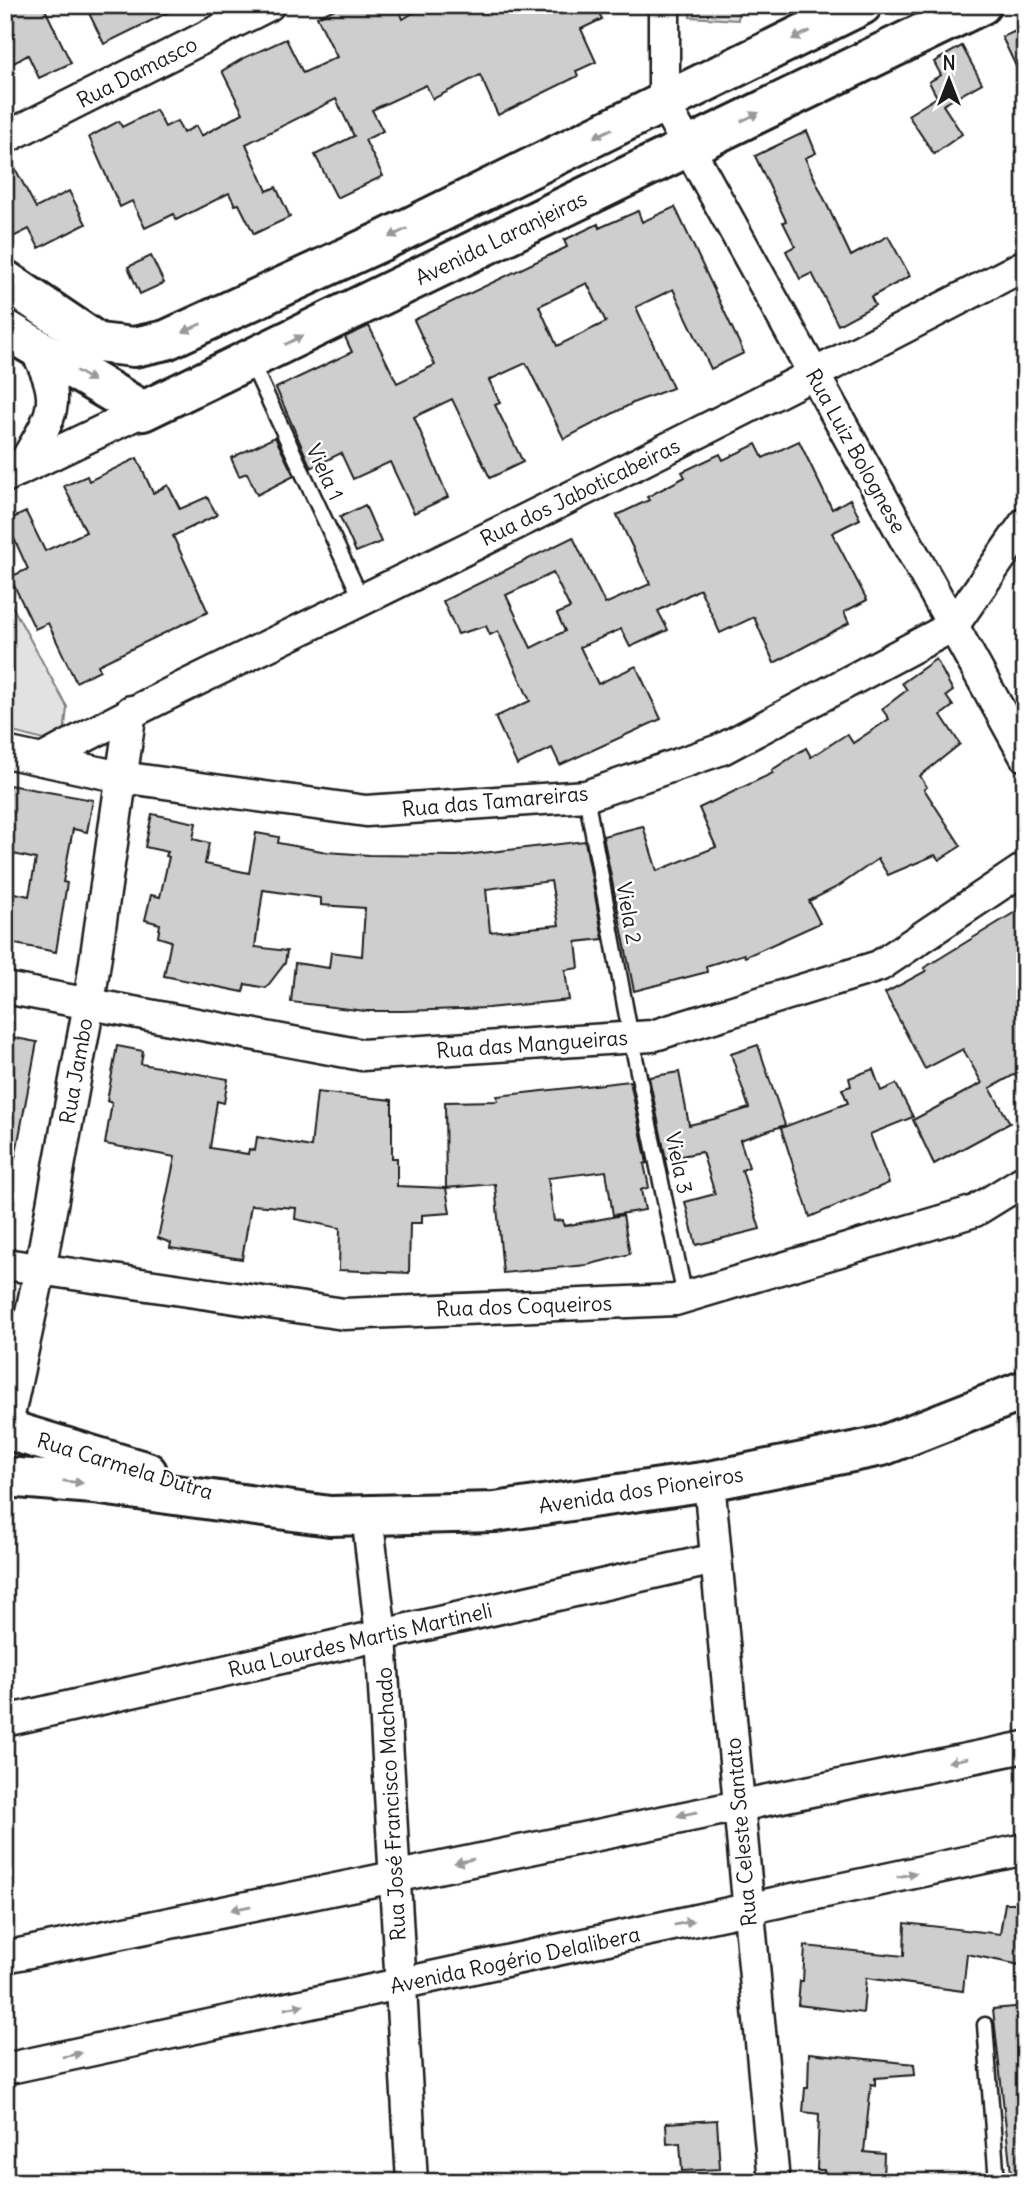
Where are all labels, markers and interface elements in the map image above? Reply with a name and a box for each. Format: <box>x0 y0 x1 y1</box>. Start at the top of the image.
street label: Rua Damasco <box>72 30 202 114</box>
one-way arrow <box>791 30 811 41</box>
north arrow <box>914 46 984 116</box>
text: N <box>942 51 956 75</box>
one-way arrow <box>740 112 760 123</box>
one-way arrow <box>593 127 613 139</box>
street label: Avenida Laranjeiras <box>411 185 591 291</box>
one-way arrow <box>388 227 408 239</box>
one-way arrow <box>182 323 202 334</box>
one-way arrow <box>284 334 304 346</box>
street label: Rua Luiz Bolognese <box>800 364 912 538</box>
one-way arrow <box>75 370 94 382</box>
street label: Rua dos Jaboticabeiras <box>476 432 684 552</box>
street label: Viela 1 <box>300 439 350 505</box>
street label: Rua das Tamareiras <box>401 779 589 823</box>
street label: Viela 2 <box>610 880 648 946</box>
street label: Rua Jambo <box>53 1016 99 1126</box>
street label: Rua das Mangueiras <box>435 1024 629 1064</box>
street label: Viela 3 <box>659 1129 699 1197</box>
street label: Rua dos Coqueiros <box>436 1289 612 1323</box>
street label: Rua Carmela Dutra <box>34 1426 216 1506</box>
street label: Avenida dos Pioneiros <box>537 1460 745 1520</box>
one-way arrow <box>62 1476 84 1487</box>
street label: Rua Lourdes Martis Martineli <box>225 1596 495 1684</box>
street label: Rua José Francisco Machado <box>370 1666 412 1942</box>
street label: Rua Celeste Santato <box>719 1737 763 1927</box>
one-way arrow <box>947 1755 969 1766</box>
one-way arrow <box>676 1809 698 1820</box>
one-way arrow <box>453 1855 475 1866</box>
one-way arrow <box>896 1869 918 1880</box>
one-way arrow <box>230 1902 252 1913</box>
one-way arrow <box>674 1918 696 1929</box>
street label: Avenida Rogério Delalibera <box>388 1920 642 2000</box>
one-way arrow <box>283 2001 305 2012</box>
one-way arrow <box>61 2049 83 2060</box>

